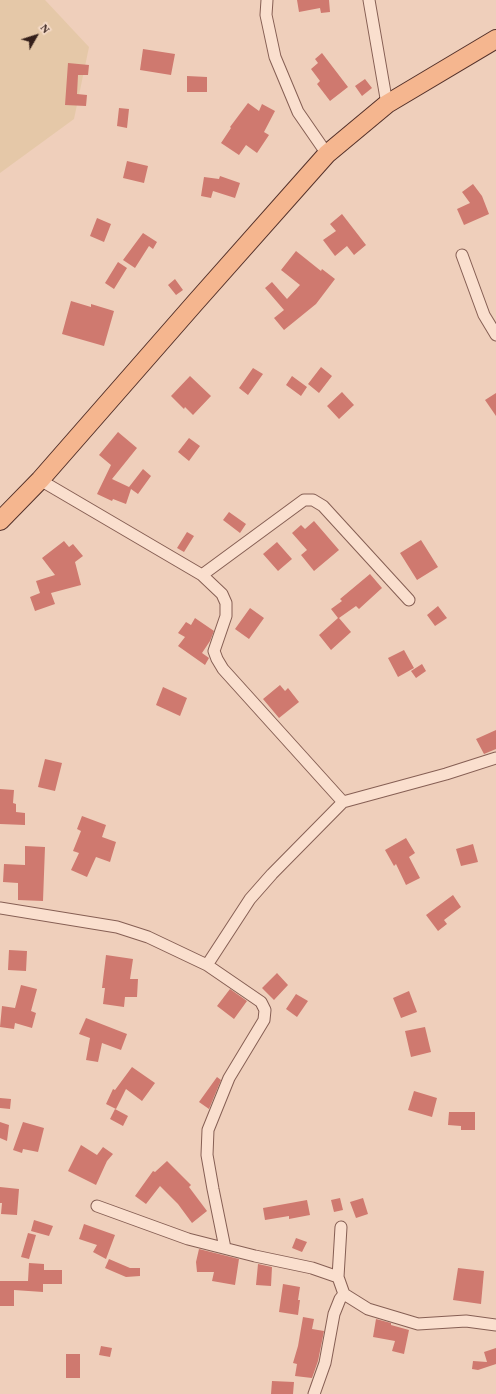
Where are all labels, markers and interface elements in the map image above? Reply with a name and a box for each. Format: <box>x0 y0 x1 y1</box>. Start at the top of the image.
north arrow <box>16 16 56 56</box>
text: N <box>38 22 52 35</box>

